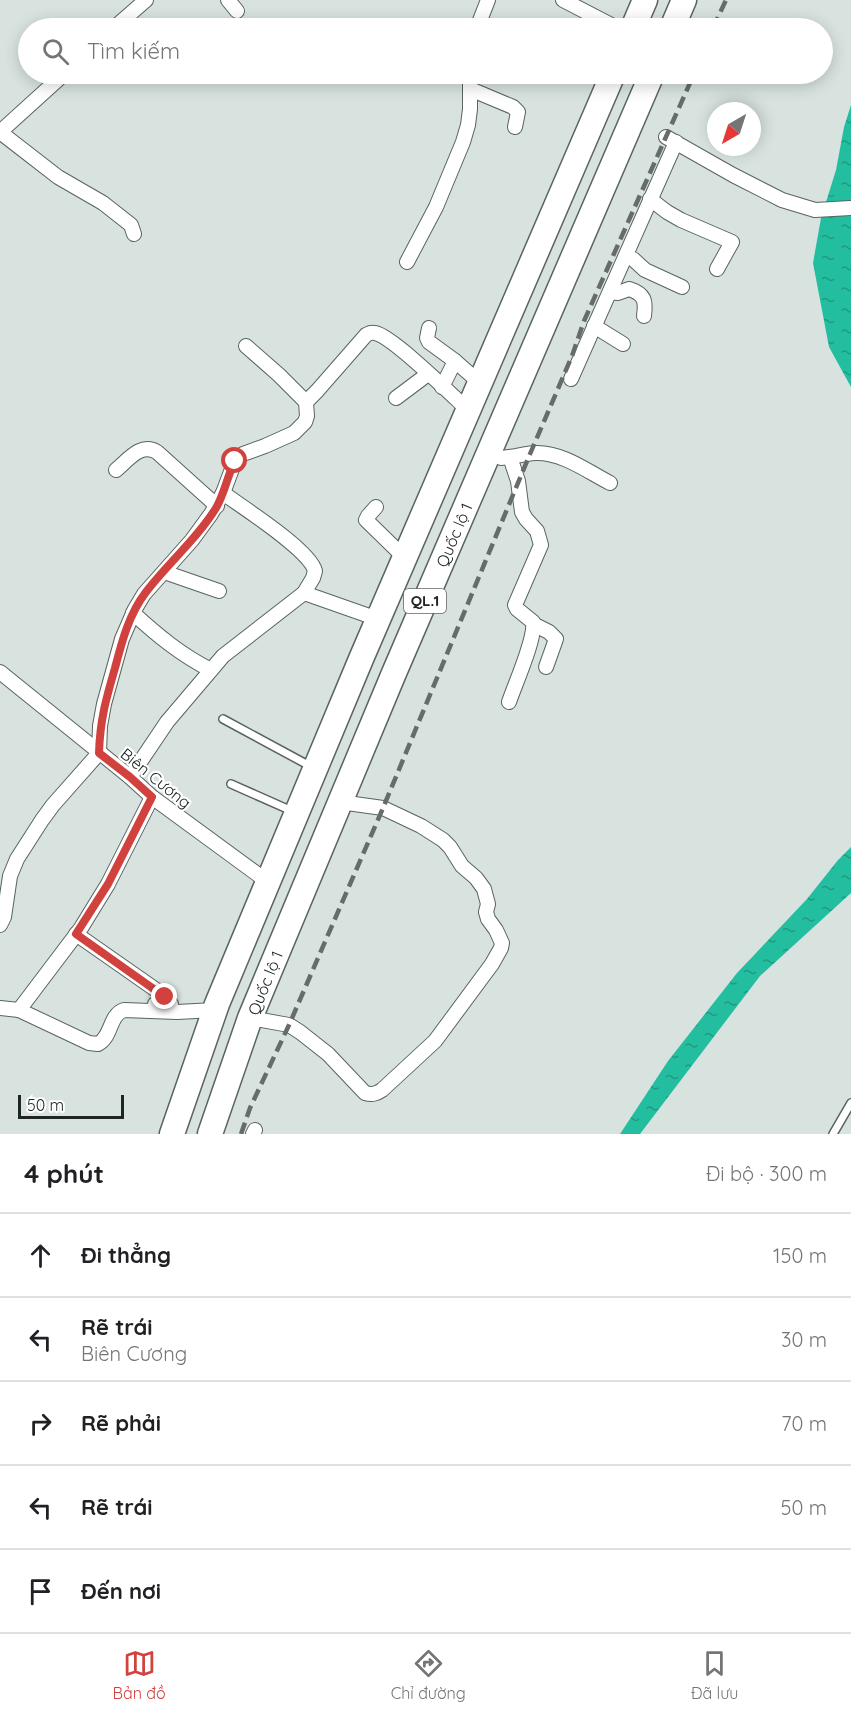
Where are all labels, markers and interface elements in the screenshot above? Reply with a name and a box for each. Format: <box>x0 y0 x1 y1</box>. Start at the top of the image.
search box <box>18 18 833 84</box>
icon: search <box>39 35 72 68</box>
text: Tìm kiếm <box>87 37 180 65</box>
north arrow <box>707 102 761 156</box>
route start <box>221 447 247 473</box>
street label: Quốc lộ 1 <box>432 500 476 570</box>
road number: QL.1 <box>404 589 446 613</box>
street label: Biên Cương <box>117 743 195 813</box>
street label: Quốc lộ 1 <box>243 948 287 1018</box>
route end <box>151 983 177 1009</box>
scale bar <box>18 1092 124 1120</box>
text: 50 m <box>27 1095 64 1115</box>
text: 4 phút <box>24 1157 104 1190</box>
text: Đi bộ · 300 m <box>706 1161 827 1186</box>
icon: ahead <box>24 1239 57 1272</box>
text: Đi thẳng <box>81 1241 171 1269</box>
text: 150 m <box>773 1243 827 1268</box>
text: Rẽ trái <box>81 1313 152 1341</box>
icon: left <box>24 1323 57 1356</box>
text: 30 m <box>781 1327 827 1352</box>
text: Biên Cương <box>81 1341 187 1366</box>
icon: right <box>24 1407 57 1440</box>
text: Rẽ phải <box>81 1409 161 1437</box>
text: 70 m <box>781 1411 827 1436</box>
icon: left <box>24 1491 57 1524</box>
text: Rẽ trái <box>81 1493 152 1521</box>
text: 50 m <box>781 1495 827 1520</box>
icon: arrive <box>24 1575 57 1608</box>
text: Đến nơi <box>81 1577 161 1605</box>
tab: Bản đồ <box>113 1647 166 1703</box>
tab: Chỉ đường <box>391 1647 466 1703</box>
tab: Đã lưu <box>691 1647 738 1703</box>

